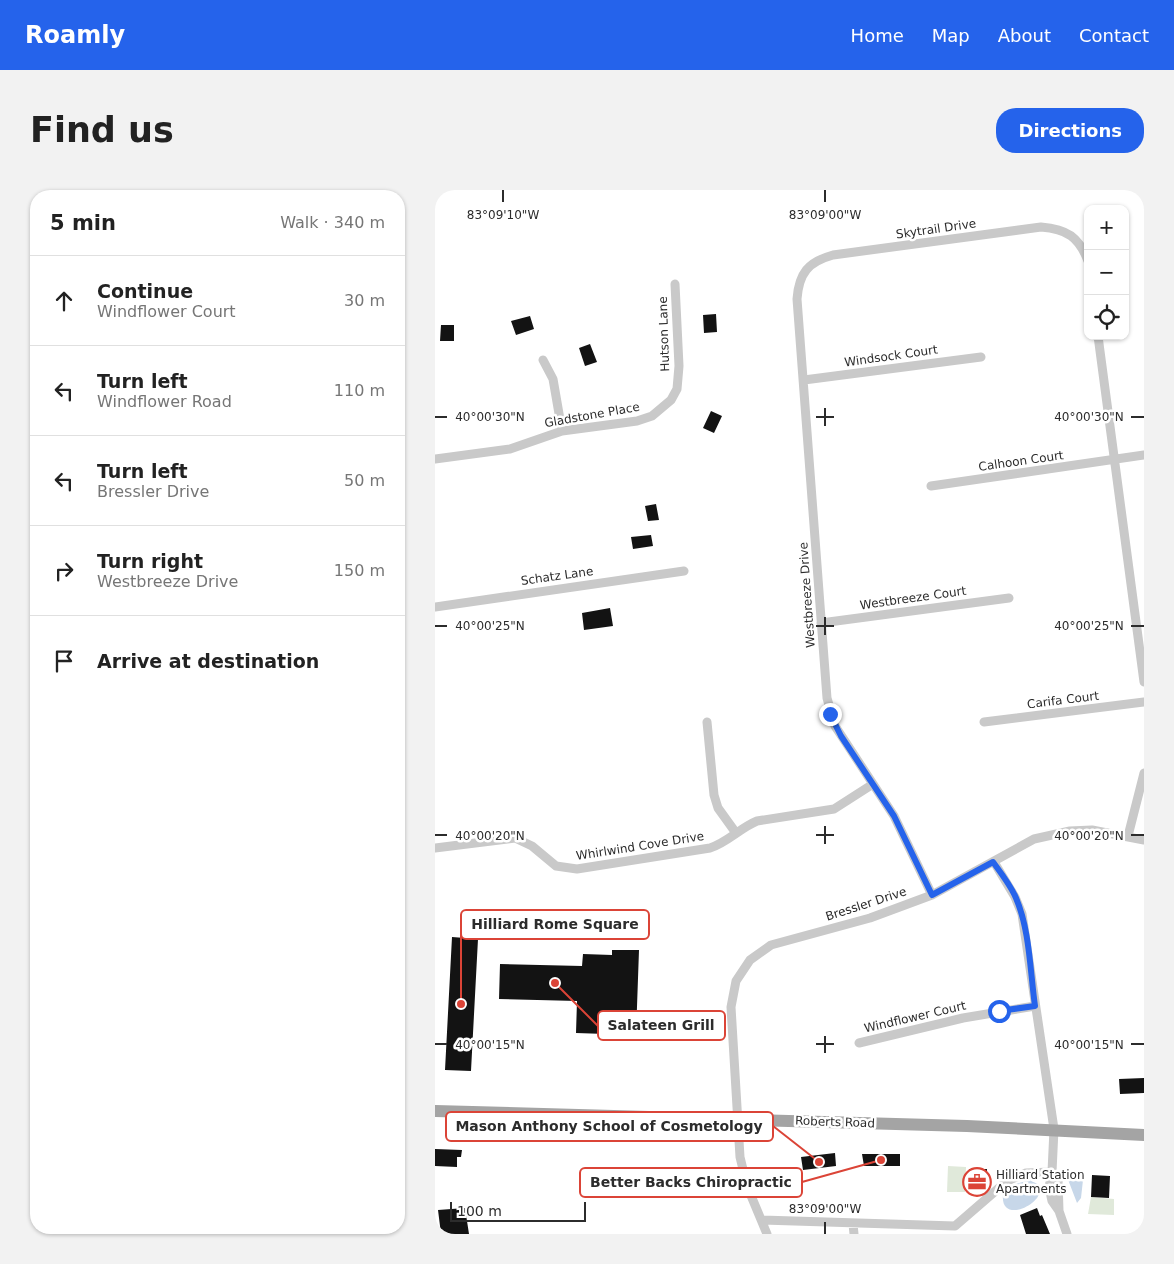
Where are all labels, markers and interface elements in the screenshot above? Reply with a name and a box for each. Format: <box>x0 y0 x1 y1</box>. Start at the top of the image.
text: Roamly <box>25 21 125 49</box>
text: Home <box>851 25 904 46</box>
text: Map <box>932 25 970 46</box>
text: About <box>998 25 1051 46</box>
text: Contact <box>1079 25 1149 46</box>
button: Directions <box>996 108 1144 153</box>
text: Find us <box>30 110 174 150</box>
map controls <box>1084 205 1129 340</box>
button: + <box>1084 205 1129 250</box>
text: 83°09'10"W <box>467 208 539 222</box>
text: 83°09'00"W <box>789 208 861 222</box>
text: 5 min <box>50 211 116 235</box>
text: Walk · 340 m <box>280 213 385 232</box>
street label: Skytrail Drive <box>895 216 977 242</box>
button: − <box>1084 250 1129 295</box>
text: Continue <box>97 280 193 302</box>
icon: ahead <box>50 287 78 315</box>
text: 30 m <box>344 291 385 310</box>
button: locate <box>1084 295 1129 340</box>
street label: Hutson Lane <box>656 296 672 372</box>
text: Windflower Court <box>97 302 236 321</box>
street label: Windsock Court <box>843 342 939 369</box>
text: Turn left <box>97 370 188 392</box>
icon: left <box>50 377 78 405</box>
text: 110 m <box>334 381 385 400</box>
text: Windflower Road <box>97 392 232 411</box>
street label: Gladstone Place <box>543 400 641 430</box>
text: 40°00'30"N <box>455 410 525 424</box>
text: 40°00'30"N <box>1054 410 1124 424</box>
street label: Calhoon Court <box>978 448 1065 474</box>
text: Turn left <box>97 460 188 482</box>
icon: left <box>50 467 78 495</box>
text: 50 m <box>344 471 385 490</box>
text: Bressler Drive <box>97 482 209 501</box>
street label: Westbreeze Drive <box>796 542 818 648</box>
text: Turn right <box>97 550 203 572</box>
icon: right <box>50 557 78 585</box>
text: 150 m <box>334 561 385 580</box>
street label: Schatz Lane <box>520 564 594 588</box>
text: Westbreeze Drive <box>97 572 238 591</box>
street label: Westbreeze Court <box>859 584 967 612</box>
text: 40°00'25"N <box>455 619 525 633</box>
text: 40°00'25"N <box>1054 619 1124 633</box>
icon: arrive <box>50 647 78 675</box>
text: Arrive at destination <box>97 650 319 672</box>
street label: Carifa Court <box>1026 689 1100 711</box>
route end <box>819 703 842 726</box>
text: 40°00'20"N <box>455 829 525 843</box>
street label: Whirlwind Cove Drive <box>575 829 705 863</box>
text: 40°00'20"N <box>1054 829 1124 843</box>
street label: Bressler Drive <box>824 884 908 924</box>
callout: Hilliard Rome Square <box>461 910 649 939</box>
text: Hilliard Rome Square <box>471 916 639 932</box>
street label: Windflower Court <box>863 998 968 1036</box>
route start <box>988 1000 1011 1023</box>
callout: Salateen Grill <box>598 1011 725 1040</box>
text: Salateen Grill <box>607 1017 715 1033</box>
text: 40°00'15"N <box>455 1038 525 1052</box>
text: 40°00'15"N <box>1054 1038 1124 1052</box>
callout: Mason Anthony School of Cosmetology <box>446 1112 773 1141</box>
street label: Roberts Road <box>795 1114 875 1130</box>
text: Mason Anthony School of Cosmetology <box>455 1118 763 1134</box>
office icon: Hilliard Station Apartments <box>962 1167 992 1197</box>
callout: Better Backs Chiropractic <box>580 1168 802 1197</box>
place label: Hilliard Station Apartments <box>996 1168 1085 1196</box>
text: Better Backs Chiropractic <box>590 1174 792 1190</box>
scale bar <box>450 1199 586 1222</box>
text: 83°09'00"W <box>789 1202 861 1216</box>
text: 100 m <box>457 1203 502 1219</box>

